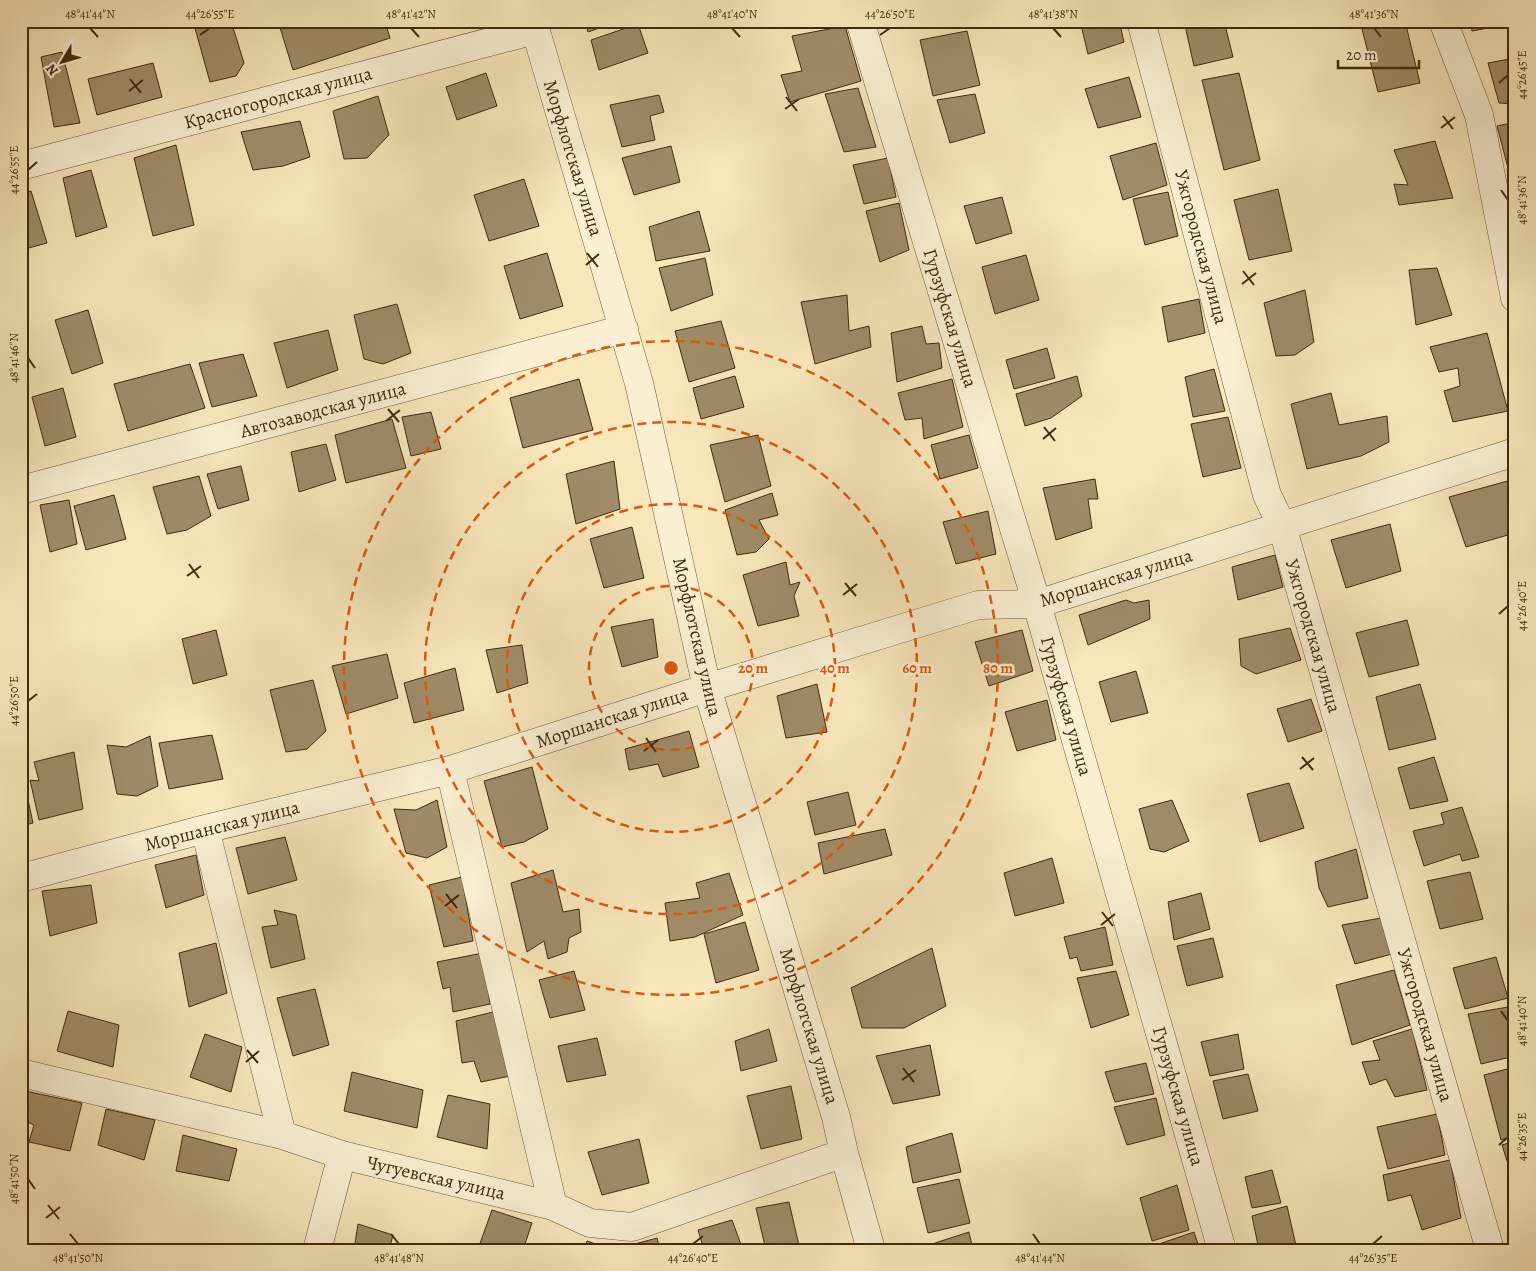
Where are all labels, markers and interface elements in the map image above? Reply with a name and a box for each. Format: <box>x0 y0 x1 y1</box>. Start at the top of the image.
text: 48°41'44"N <box>65 6 115 22</box>
text: 44°26'55"E <box>186 6 234 22</box>
text: 48°41'42"N <box>386 6 436 22</box>
text: 48°41'40"N <box>707 6 758 22</box>
text: 44°26'50"E <box>865 6 915 22</box>
text: 48°41'38"N <box>1028 6 1078 22</box>
text: 48°41'36"N <box>1349 6 1399 22</box>
north arrow <box>38 38 88 88</box>
scale bar <box>1338 38 1420 70</box>
text: 20 m <box>1346 45 1377 65</box>
text: 44°26'45"E <box>1514 50 1530 100</box>
text: N <box>42 60 63 80</box>
street label: Красногородская улица <box>181 60 375 136</box>
street label: Морфлотская улица <box>537 77 609 240</box>
text: 44°26'55"E <box>6 146 22 194</box>
street label: Ужгородская улица <box>1168 167 1234 327</box>
text: 48°41'36"N <box>1514 175 1530 225</box>
street label: Гурзуфская улица <box>917 245 984 391</box>
text: 48°41'46"N <box>6 333 22 383</box>
street label: Автозаводская улица <box>236 375 409 445</box>
street label: Моршанская улица <box>1036 542 1196 614</box>
street label: Морфлотская улица <box>666 555 728 719</box>
street label: Ужгородская улица <box>1279 556 1347 716</box>
text: 44°26'40"E <box>1514 581 1530 631</box>
street label: Гурзуфская улица <box>1034 633 1098 779</box>
text: 20 m <box>738 658 768 678</box>
text: 40 m <box>820 658 850 678</box>
text: 60 m <box>902 658 932 678</box>
text: 80 m <box>983 658 1013 678</box>
centre of rings <box>662 659 680 677</box>
text: 44°26'50"E <box>6 676 22 726</box>
street label: Моршанская улица <box>533 681 692 755</box>
street label: Моршанская улица <box>142 794 302 858</box>
street label: Морфлотская улица <box>773 945 845 1108</box>
street label: Ужгородская улица <box>1391 945 1459 1105</box>
text: 48°41'40"N <box>1514 995 1530 1046</box>
street label: Гурзуфская улица <box>1146 1023 1210 1169</box>
text: 44°26'35"E <box>1514 1113 1530 1161</box>
street label: Чугуевская улица <box>364 1149 508 1207</box>
text: 48°41'50"N <box>6 1153 22 1204</box>
text: 48°41'50"N <box>53 1250 104 1266</box>
text: 48°41'48"N <box>374 1250 424 1266</box>
text: 44°26'40"E <box>668 1250 718 1266</box>
text: 48°41'44"N <box>1015 1250 1065 1266</box>
text: 44°26'35"E <box>1349 1250 1397 1266</box>

